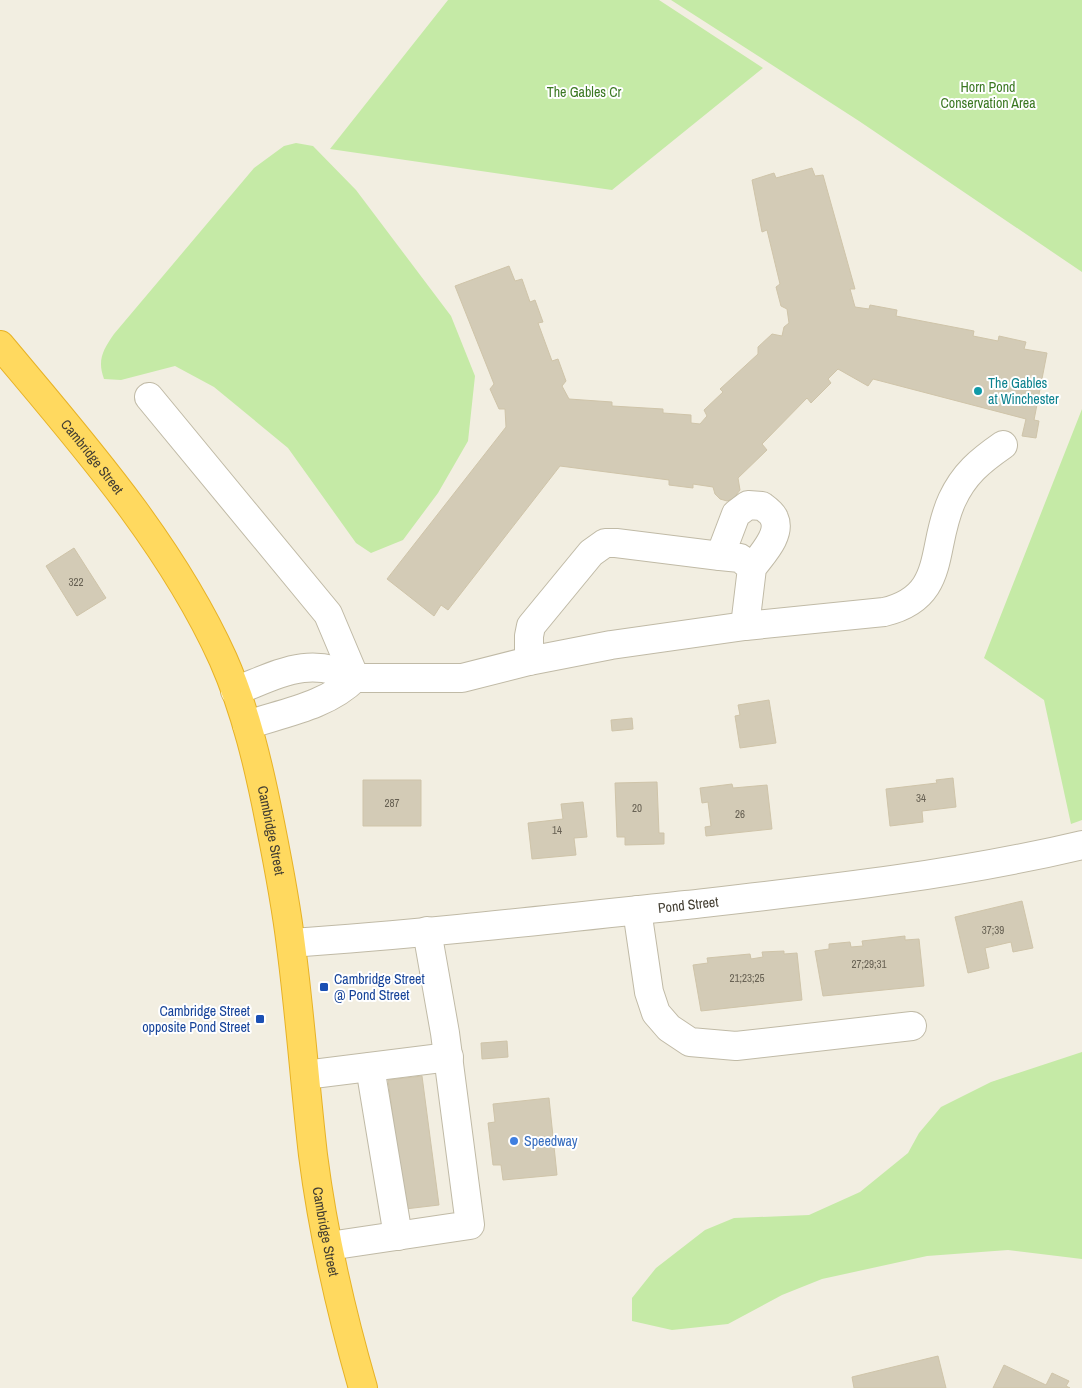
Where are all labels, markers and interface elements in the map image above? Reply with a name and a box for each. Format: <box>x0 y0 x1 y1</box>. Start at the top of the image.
park label: Horn Pond Conservation Area <box>940 78 1036 112</box>
park label: The Gables Cr <box>547 83 621 101</box>
place label: The Gables at Winchester <box>988 374 1059 408</box>
marker: The Gables at Winchester <box>972 385 984 397</box>
street label: Cambridge Street <box>57 416 128 498</box>
house number: 322 <box>68 575 84 589</box>
street label: Cambridge Street <box>254 784 289 877</box>
house number: 34 <box>916 791 926 805</box>
house number: 287 <box>384 796 400 810</box>
house number: 20 <box>632 801 642 815</box>
house number: 26 <box>735 807 745 821</box>
house number: 14 <box>552 823 562 837</box>
street label: Pond Street <box>657 892 719 917</box>
house number: 37;39 <box>982 923 1004 937</box>
house number: 27;29;31 <box>851 957 887 971</box>
place label: Cambridge Street @ Pond Street <box>334 970 425 1004</box>
house number: 21;23;25 <box>729 971 765 985</box>
marker: Cambridge Street @ Pond Street <box>318 981 330 993</box>
place label: Cambridge Street opposite Pond Street <box>142 1002 250 1036</box>
marker: Cambridge Street opposite Pond Street <box>254 1013 266 1025</box>
place label: Speedway <box>524 1132 578 1150</box>
marker: Speedway <box>508 1135 520 1147</box>
street label: Cambridge Street <box>309 1186 343 1278</box>

